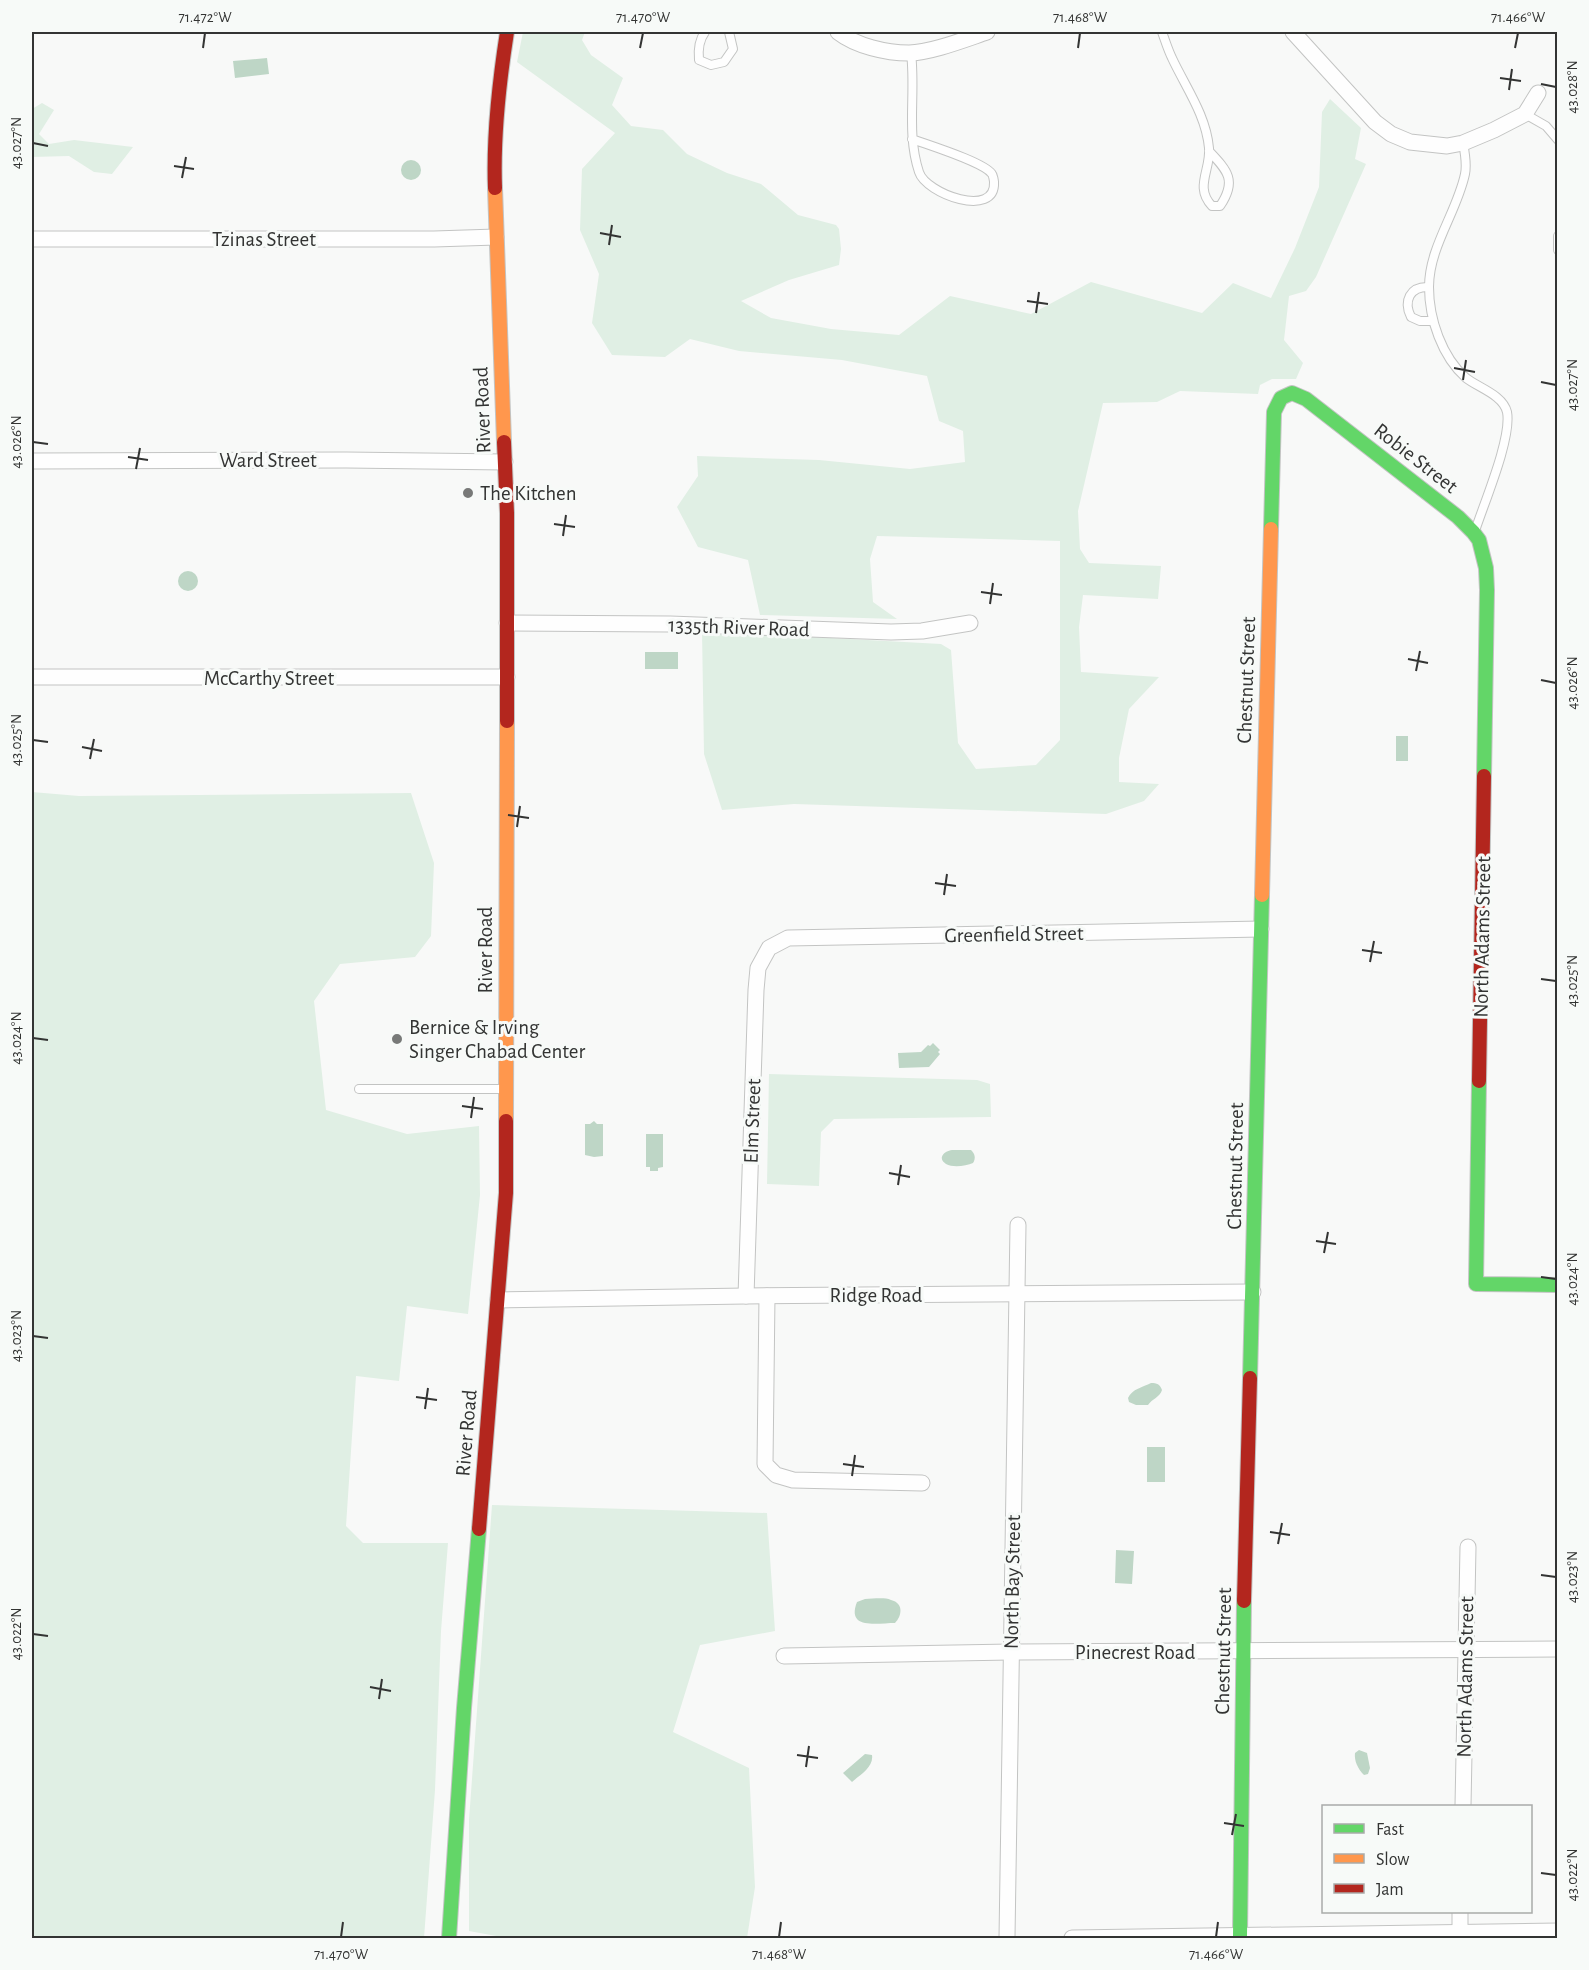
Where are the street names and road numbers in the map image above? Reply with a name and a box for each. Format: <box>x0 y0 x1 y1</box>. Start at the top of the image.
street label: Tzinas Street <box>212 229 316 250</box>
street label: River Road <box>470 366 495 454</box>
street label: Robie Street <box>1370 419 1462 498</box>
street label: Ward Street <box>219 450 317 471</box>
street label: 1335th River Road <box>668 615 810 640</box>
street label: Chestnut Street <box>1234 616 1259 744</box>
street label: McCarthy Street <box>204 668 335 689</box>
street label: North Adams Street <box>1471 856 1494 1018</box>
street label: River Road <box>475 906 496 994</box>
street label: Greenfield Street <box>944 923 1084 946</box>
street label: Elm Street <box>741 1078 764 1164</box>
street label: Chestnut Street <box>1224 1102 1247 1230</box>
street label: Ridge Road <box>830 1285 922 1306</box>
street label: River Road <box>452 1389 481 1477</box>
street label: North Bay Street <box>1001 1514 1024 1649</box>
street label: Chestnut Street <box>1212 1587 1235 1715</box>
street label: North Adams Street <box>1454 1596 1477 1758</box>
street label: Pinecrest Road <box>1075 1642 1195 1663</box>

